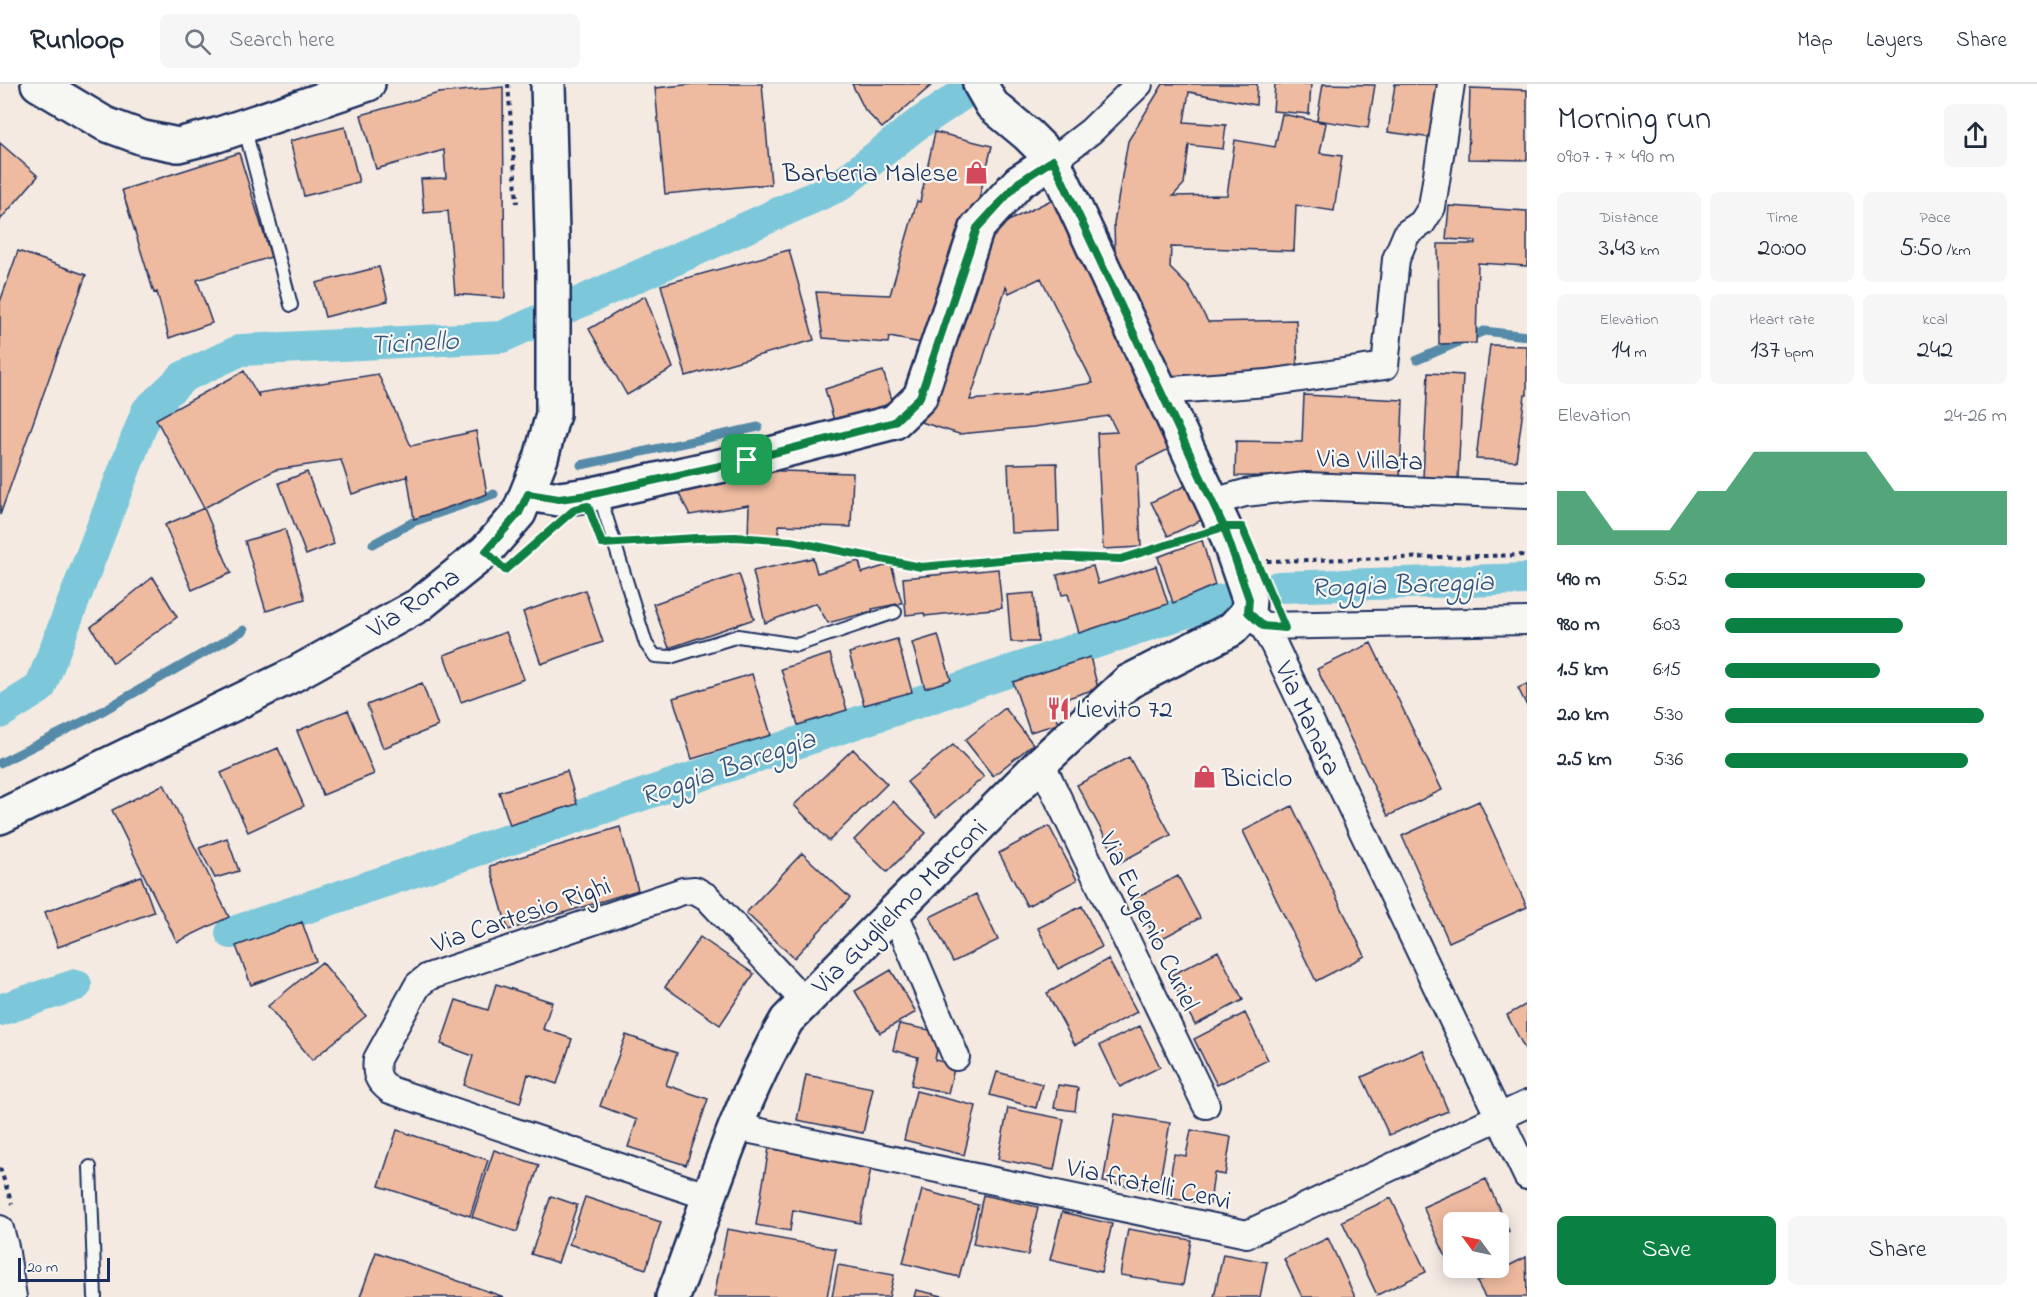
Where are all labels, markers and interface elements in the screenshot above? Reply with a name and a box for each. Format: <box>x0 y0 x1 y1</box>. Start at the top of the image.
search box <box>160 14 580 68</box>
text: Runloop <box>30 21 124 62</box>
icon: search <box>181 25 214 58</box>
text: Search here <box>229 25 335 57</box>
text: Map <box>1797 26 1833 56</box>
text: Layers <box>1866 26 1923 56</box>
text: Share <box>1956 26 2007 56</box>
text: Morning run <box>1557 96 1711 144</box>
button: share <box>1944 104 2007 167</box>
text: 09:07 · 7 × 490 m <box>1557 143 1675 172</box>
place label: Barberia Malese <box>782 155 959 194</box>
shop icon: Barberia Malese <box>963 159 989 185</box>
text: Distance <box>1600 206 1658 230</box>
text: Time <box>1766 206 1798 230</box>
text: Pace <box>1919 206 1951 230</box>
text: 3.43 <box>1599 230 1636 268</box>
text: 20:00 <box>1758 230 1806 268</box>
text: 5:50 <box>1899 230 1942 268</box>
text: km <box>1636 239 1659 263</box>
text: /km <box>1942 239 1971 263</box>
text: Elevation <box>1600 308 1658 332</box>
text: Heart rate <box>1749 308 1815 332</box>
text: kcal <box>1922 308 1948 332</box>
water label: Ticinello <box>369 322 461 367</box>
text: 14 <box>1611 332 1630 370</box>
text: 137 <box>1750 332 1780 370</box>
text: 242 <box>1917 332 1953 370</box>
text: m <box>1630 341 1647 365</box>
text: bpm <box>1780 341 1814 365</box>
text: Elevation <box>1557 402 1631 431</box>
text: 24–26 m <box>1944 402 2007 431</box>
pin <box>721 434 772 485</box>
street label: Via Villata <box>1315 440 1424 483</box>
icon: arrive <box>730 443 763 476</box>
street label: Via Roma <box>359 559 469 650</box>
water label: Roggia Bareggia <box>1310 563 1495 610</box>
text: 490 m <box>1557 566 1600 595</box>
text: 5:52 <box>1653 566 1688 595</box>
text: 980 m <box>1557 611 1600 640</box>
text: 6:03 <box>1653 611 1680 640</box>
street label: Via Manara <box>1263 655 1350 783</box>
text: 1.5 km <box>1557 656 1608 685</box>
text: 6:15 <box>1653 656 1681 685</box>
place label: Lievito 72 <box>1076 691 1173 730</box>
restaurant icon: Lievito 72 <box>1045 695 1071 721</box>
text: 2.0 km <box>1557 701 1609 730</box>
text: 5:30 <box>1653 701 1683 730</box>
water label: Roggia Bareggia <box>635 720 822 818</box>
text: 2.5 km <box>1557 746 1612 775</box>
text: 5:36 <box>1653 746 1683 775</box>
place label: Biciclo <box>1221 760 1292 799</box>
shop icon: Biciclo <box>1191 764 1217 790</box>
street label: Via Guglielmo Marconi <box>803 811 998 1005</box>
street label: Via Eugenio Curiel <box>1087 825 1208 1018</box>
street label: Via Cartesio Righi <box>426 867 617 966</box>
street label: Via fratelli Cervi <box>1062 1149 1234 1222</box>
north arrow <box>1443 1212 1509 1278</box>
map controls <box>1443 1212 1509 1278</box>
button: Save <box>1557 1216 1776 1285</box>
button: Share <box>1788 1216 2007 1285</box>
scale bar <box>18 1255 110 1282</box>
text: 20 m <box>27 1256 58 1280</box>

